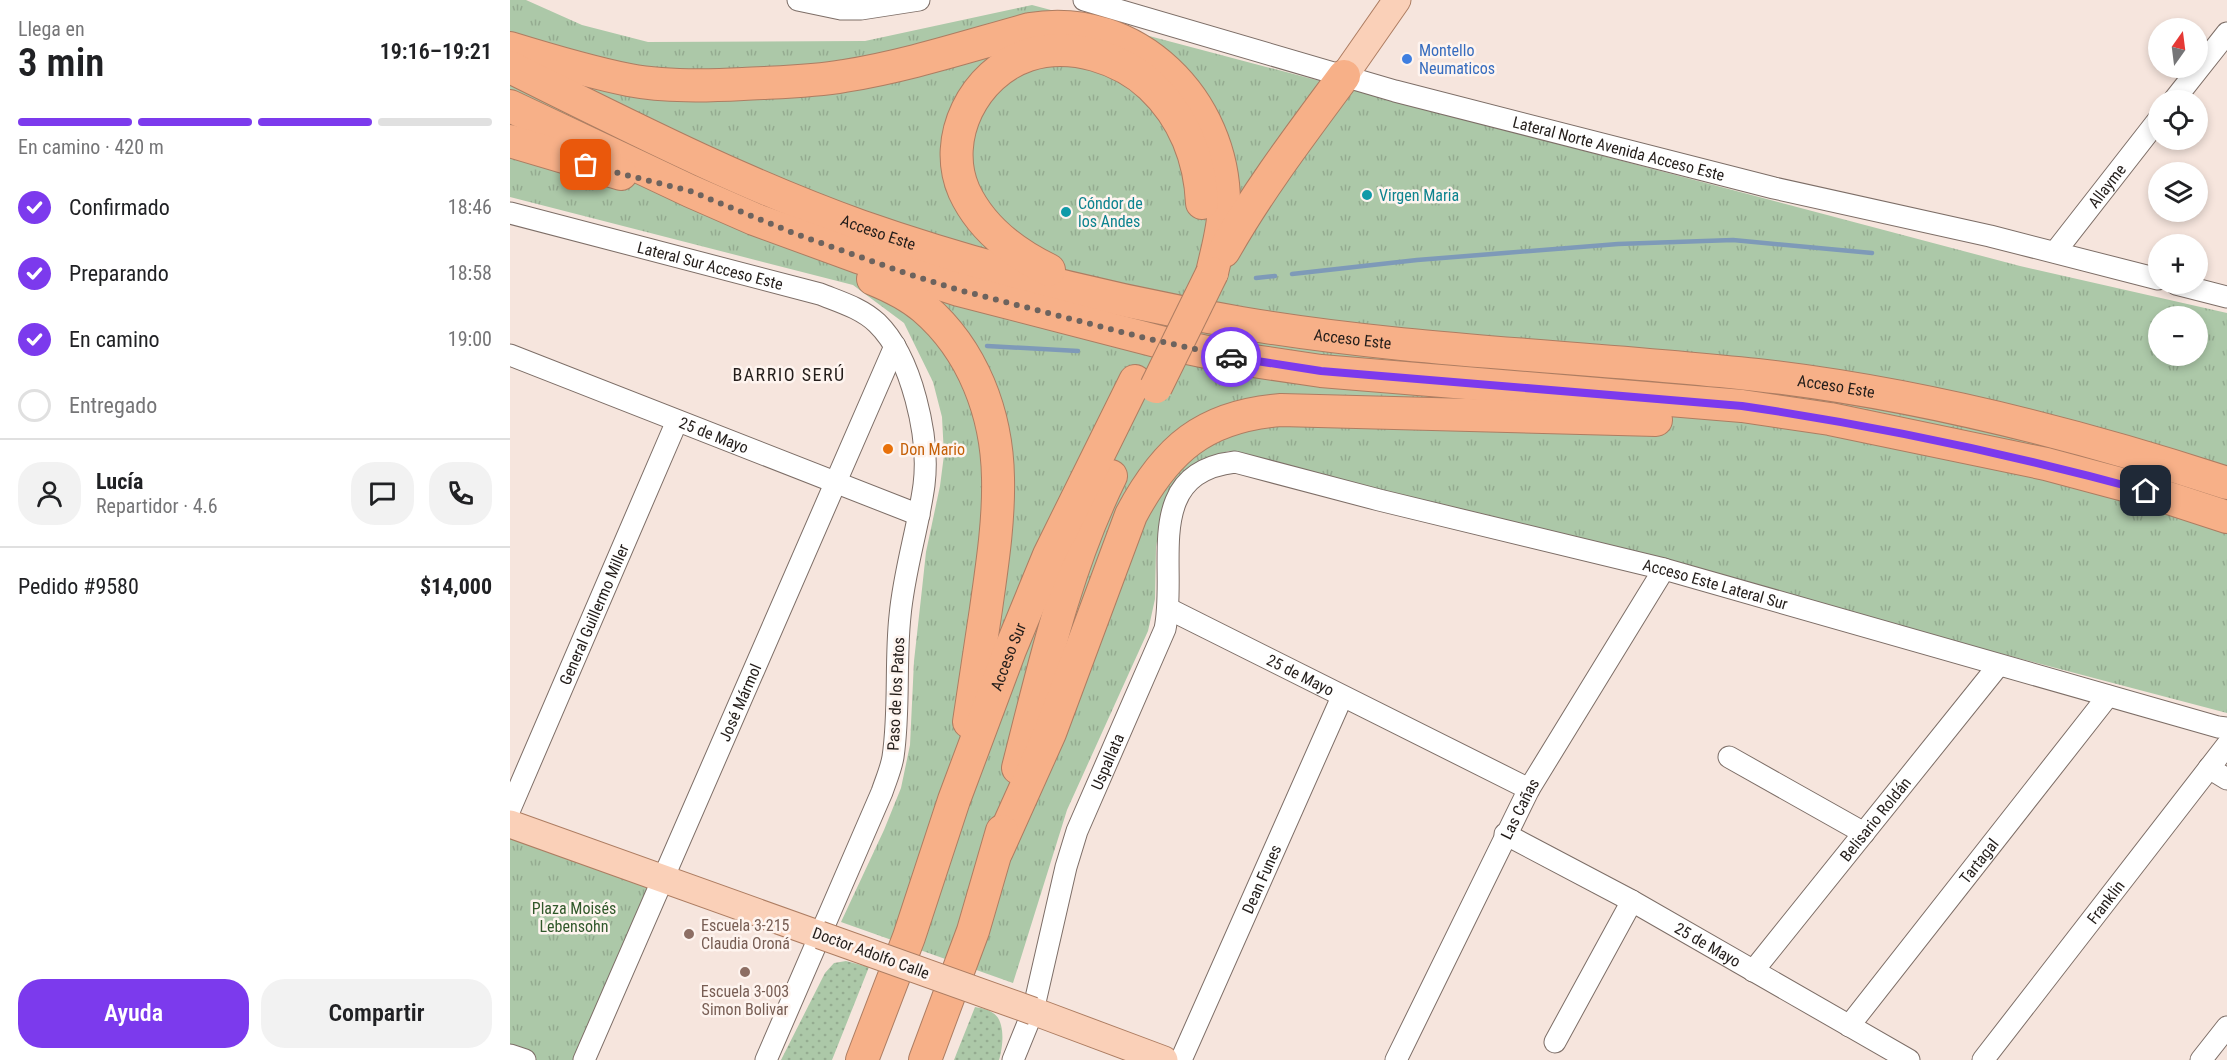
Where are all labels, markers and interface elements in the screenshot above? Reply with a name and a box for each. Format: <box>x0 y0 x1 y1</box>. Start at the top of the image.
text: Llega en <box>18 17 85 41</box>
north arrow <box>2148 18 2208 78</box>
map controls <box>2148 18 2208 366</box>
text: 19:16–19:21 <box>380 39 492 64</box>
text: 3 min <box>18 40 104 86</box>
place label: Montello Neumaticos <box>1419 41 1495 78</box>
marker: Montello Neumaticos <box>1400 52 1414 66</box>
button: locate <box>2148 90 2208 150</box>
street label: Lateral Norte Avenida Acceso Este <box>1511 112 1727 184</box>
text: En camino · 420 m <box>18 135 164 159</box>
pin <box>560 139 611 190</box>
icon: bag <box>569 148 602 181</box>
street label: Allayme <box>2084 160 2130 211</box>
button: layers <box>2148 162 2208 222</box>
place label: Virgen Maria <box>1379 186 1459 205</box>
marker: Virgen Maria <box>1360 188 1374 202</box>
icon: check <box>18 191 51 224</box>
place label: Cóndor de los Andes <box>1078 194 1143 231</box>
text: Confirmado <box>69 195 170 220</box>
text: 18:46 <box>448 195 492 219</box>
marker: Cóndor de los Andes <box>1059 205 1073 219</box>
street label: Acceso Este <box>838 210 918 254</box>
button: + <box>2148 234 2208 294</box>
street label: Lateral Sur Acceso Este <box>635 237 785 293</box>
icon: check <box>18 257 51 290</box>
text: Preparando <box>69 261 169 286</box>
text: 18:58 <box>448 261 492 285</box>
button: − <box>2148 306 2208 366</box>
icon: check <box>18 323 51 356</box>
street label: Acceso Este <box>1313 325 1392 352</box>
text: En camino <box>69 327 160 352</box>
text: 19:00 <box>448 327 492 351</box>
courier <box>1201 327 1261 387</box>
icon: car <box>1215 341 1248 374</box>
district label: BARRIO SERÚ <box>732 364 846 385</box>
street label: Acceso Este <box>1796 371 1876 401</box>
text: Entregado <box>69 393 157 418</box>
street label: 25 de Mayo <box>677 413 751 457</box>
place label: Don Mario <box>900 440 965 459</box>
marker: Don Mario <box>881 442 895 456</box>
button: person <box>18 462 81 525</box>
button: chat <box>351 462 414 525</box>
button: phone <box>429 462 492 525</box>
pin <box>2120 465 2171 516</box>
text: Lucía <box>96 469 143 494</box>
icon: home <box>2129 474 2162 507</box>
text: Repartidor · 4.6 <box>96 494 218 518</box>
street label: General Guillermo Miller <box>555 541 633 688</box>
street label: Acceso Este Lateral Sur <box>1641 555 1790 613</box>
text: Pedido #9580 <box>18 574 139 599</box>
text: $14,000 <box>420 574 492 599</box>
street label: Acceso Sur <box>986 620 1030 693</box>
street label: Paso de los Patos <box>884 637 908 751</box>
street label: 25 de Mayo <box>1264 650 1337 700</box>
street label: José Mármol <box>715 661 765 744</box>
street label: Uspallata <box>1087 731 1128 793</box>
street label: Belisario Roldán <box>1836 773 1915 865</box>
street label: Las Cañas <box>1496 775 1543 842</box>
street label: Tartagal <box>1955 834 2002 887</box>
street label: Dean Funes <box>1238 842 1285 916</box>
street label: Franklin <box>2083 876 2128 927</box>
park label: Plaza Moisés Lebensohn <box>532 899 616 936</box>
place label: Escuela 3-215 Claudia Oroná <box>701 916 790 953</box>
street label: 25 de Mayo <box>1672 918 1744 971</box>
street label: Doctor Adolfo Calle <box>810 923 932 983</box>
marker: Escuela 3-215 Claudia Oroná <box>682 927 696 941</box>
marker: Escuela 3-003 Simon Bolivar <box>738 965 752 979</box>
button: Ayuda <box>18 979 249 1048</box>
button: Compartir <box>261 979 492 1048</box>
place label: Escuela 3-003 Simon Bolivar <box>701 982 789 1019</box>

